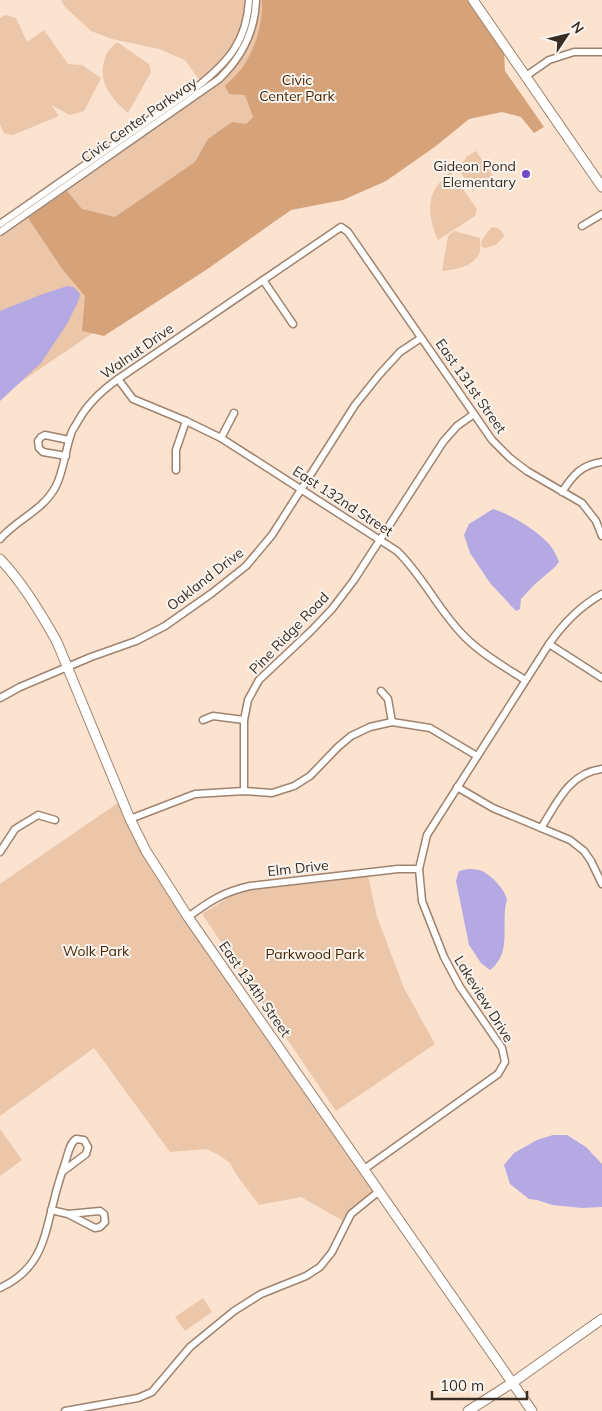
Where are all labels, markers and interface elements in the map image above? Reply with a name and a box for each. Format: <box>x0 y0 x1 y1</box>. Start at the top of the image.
north arrow <box>542 10 592 60</box>
text: N <box>567 18 588 37</box>
park label: Civic Center Park <box>259 71 336 105</box>
street label: Civic Center Parkway <box>78 73 201 167</box>
place label: Gideon Pond Elementary <box>433 157 517 191</box>
marker: Gideon Pond Elementary <box>520 168 532 180</box>
street label: Walnut Drive <box>97 319 177 383</box>
street label: East 131st Street <box>432 335 510 437</box>
street label: East 132nd Street <box>289 462 397 540</box>
street label: Oakland Drive <box>163 544 247 614</box>
street label: Pine Ridge Road <box>245 588 333 678</box>
street label: Elm Drive <box>267 856 329 880</box>
street label: East 134th Street <box>215 938 295 1040</box>
park label: Wolk Park <box>63 942 130 960</box>
park label: Parkwood Park <box>266 945 365 963</box>
street label: Lakeview Drive <box>450 952 518 1046</box>
scale bar <box>432 1368 527 1400</box>
text: 100 m <box>440 1376 484 1395</box>

